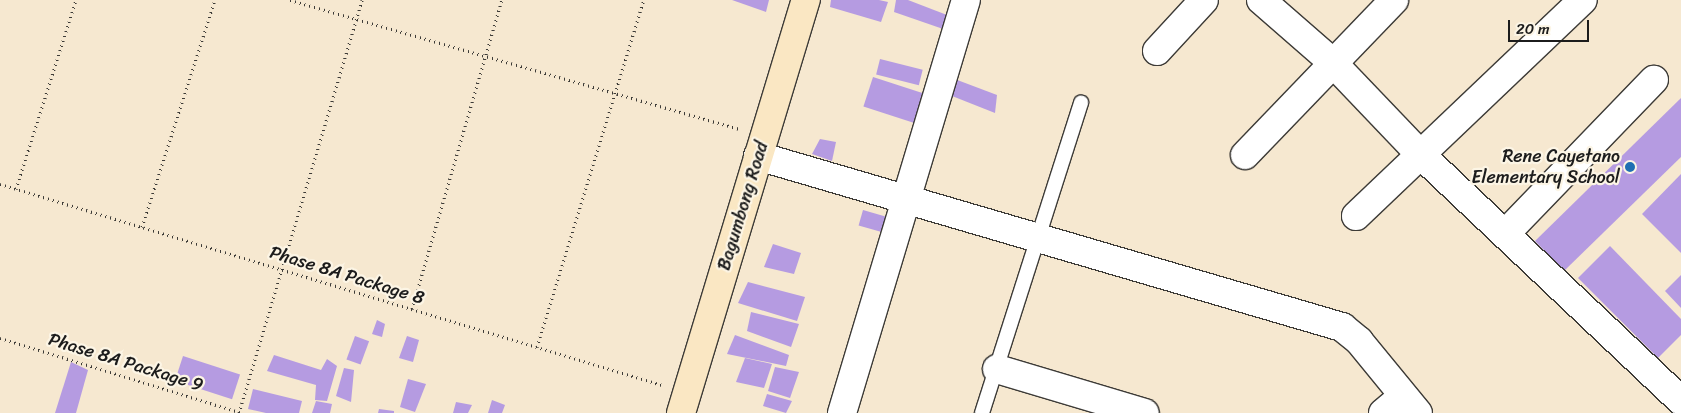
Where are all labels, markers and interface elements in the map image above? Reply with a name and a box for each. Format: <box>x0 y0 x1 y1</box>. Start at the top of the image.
scale bar <box>1511 10 1592 42</box>
text: 20 m <box>1516 16 1550 42</box>
street label: Bagumbong Road <box>713 139 773 273</box>
place label: Rene Cayetano Elementary School <box>1471 146 1620 188</box>
marker: Rene Cayetano Elementary School <box>1624 161 1636 173</box>
street label: Phase 8A Package 8 <box>267 241 427 309</box>
street label: Phase 8A Package 9 <box>46 328 206 396</box>

